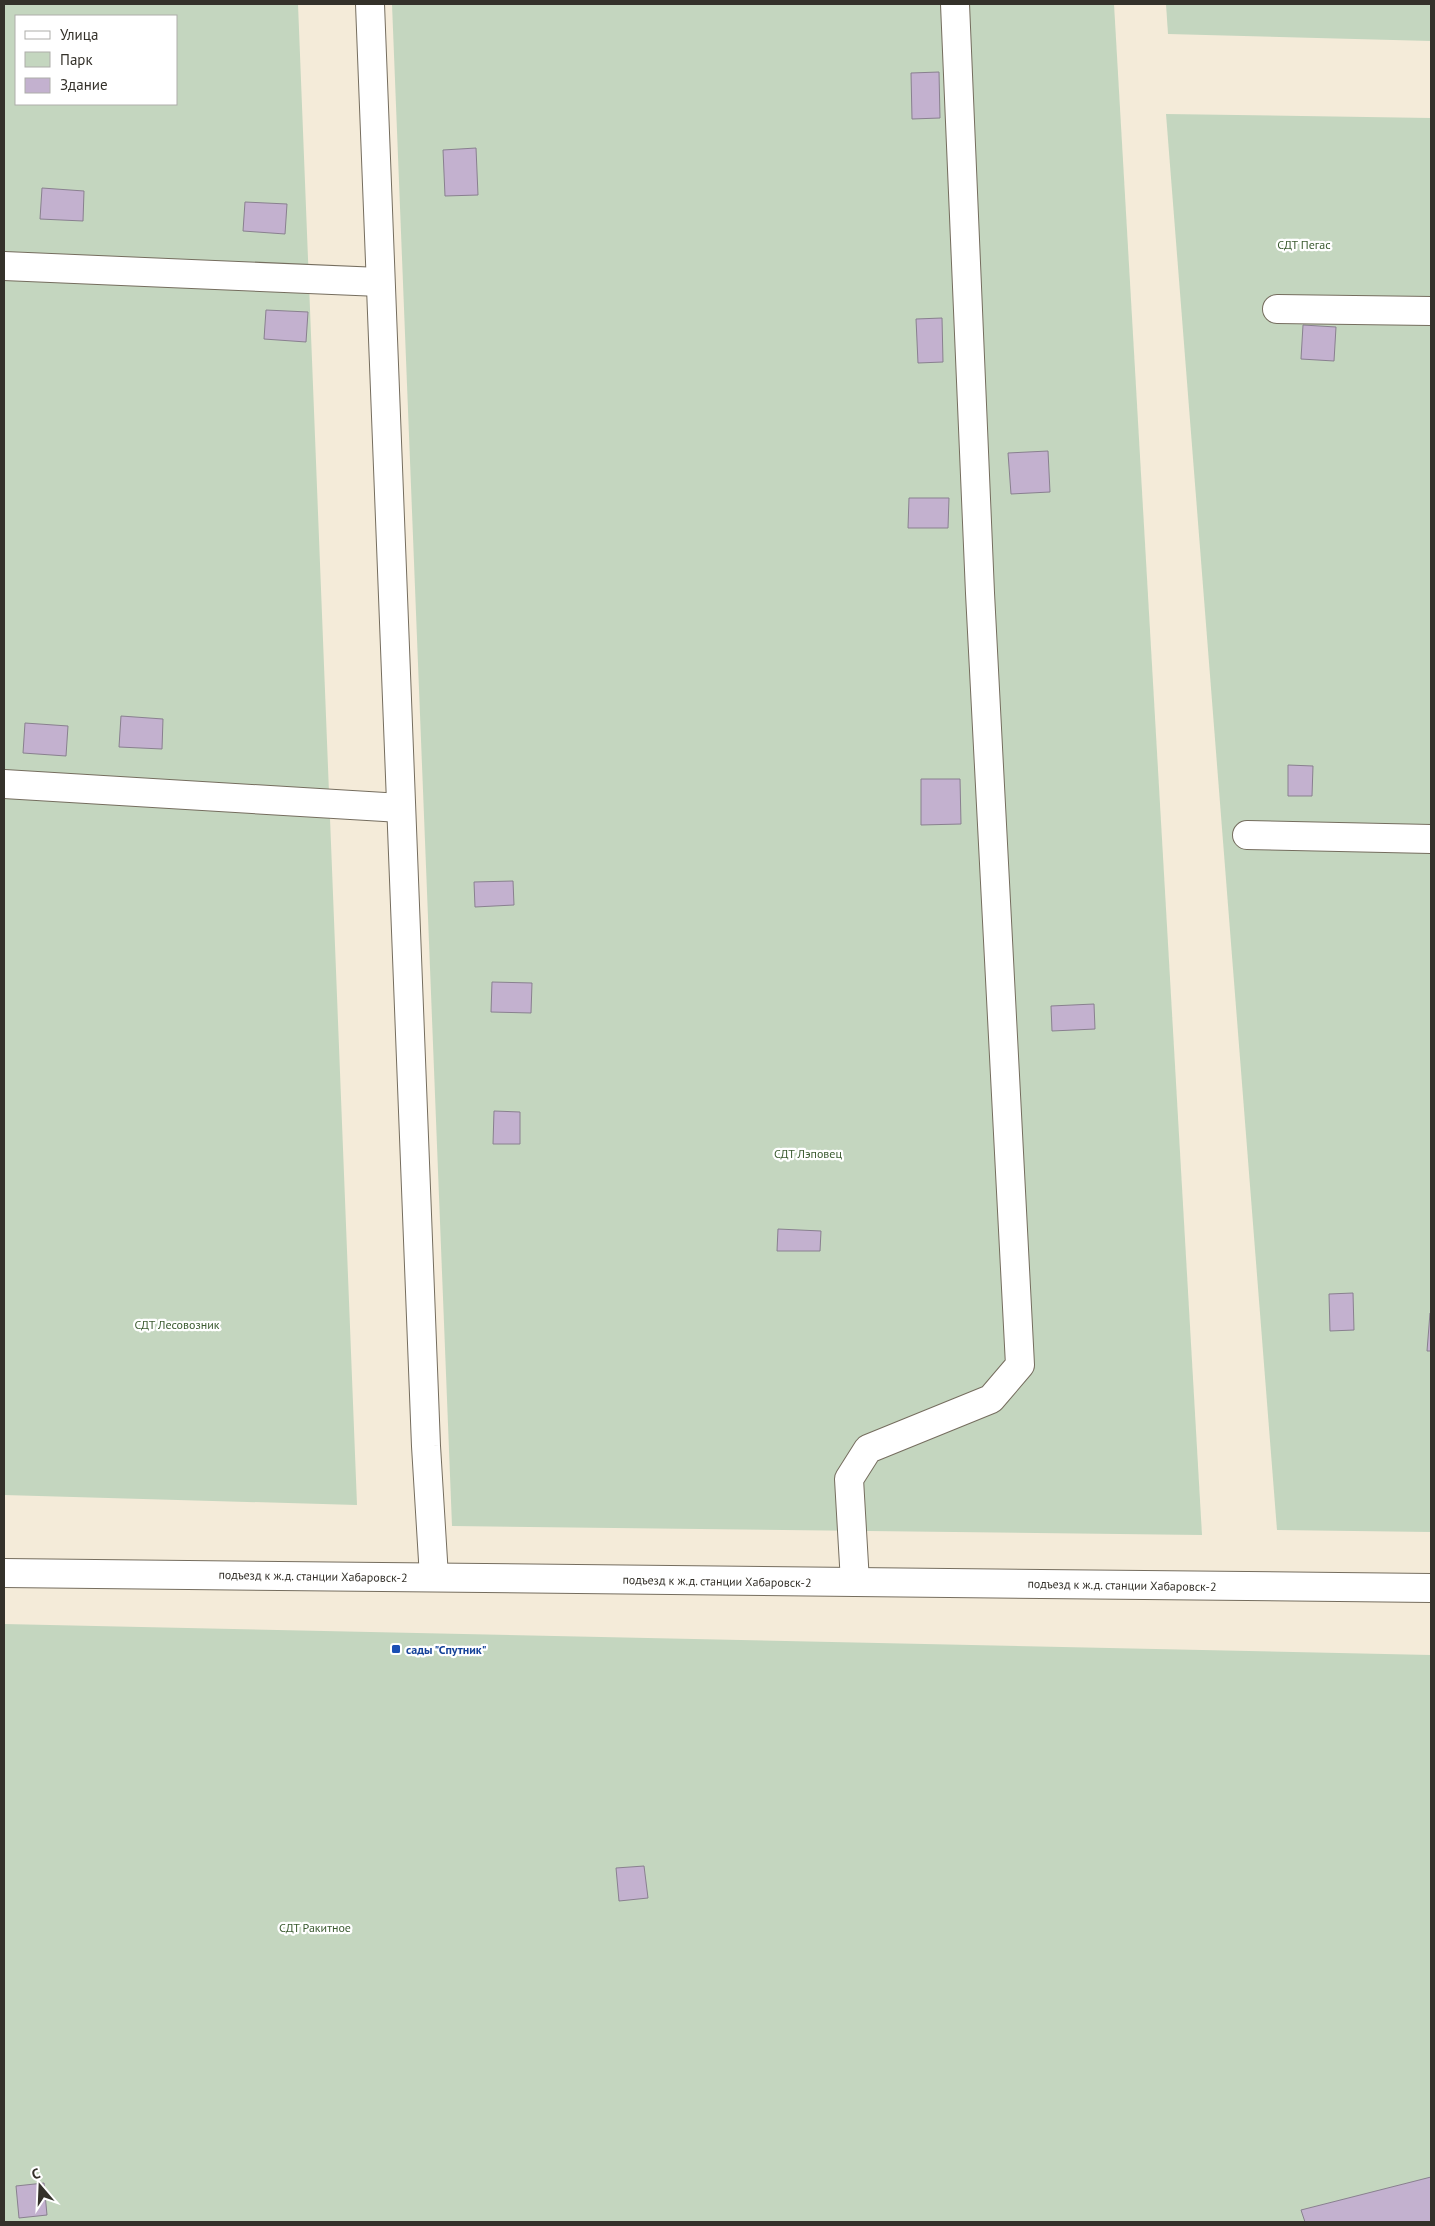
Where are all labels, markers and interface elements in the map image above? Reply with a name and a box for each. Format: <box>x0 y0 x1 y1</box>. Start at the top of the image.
legend <box>15 15 178 105</box>
text: Улица <box>60 25 98 44</box>
text: Парк <box>60 50 93 69</box>
text: Здание <box>60 75 108 94</box>
park label: СДТ Пегас <box>1277 237 1331 252</box>
park label: СДТ Лэповец <box>774 1146 842 1161</box>
park label: СДТ Лесовозник <box>135 1317 220 1332</box>
street label: подъезд к ж.д. станции Хабаровск-2 <box>218 1567 408 1585</box>
street label: подъезд к ж.д. станции Хабаровск-2 <box>622 1572 812 1590</box>
street label: подъезд к ж.д. станции Хабаровск-2 <box>1027 1576 1217 1594</box>
place label: сады "Спутник" <box>406 1642 487 1657</box>
marker: сады "Спутник" <box>390 1643 402 1655</box>
park label: СДТ Ракитное <box>279 1920 351 1935</box>
north arrow <box>15 2161 65 2211</box>
text: С <box>29 2164 43 2183</box>

